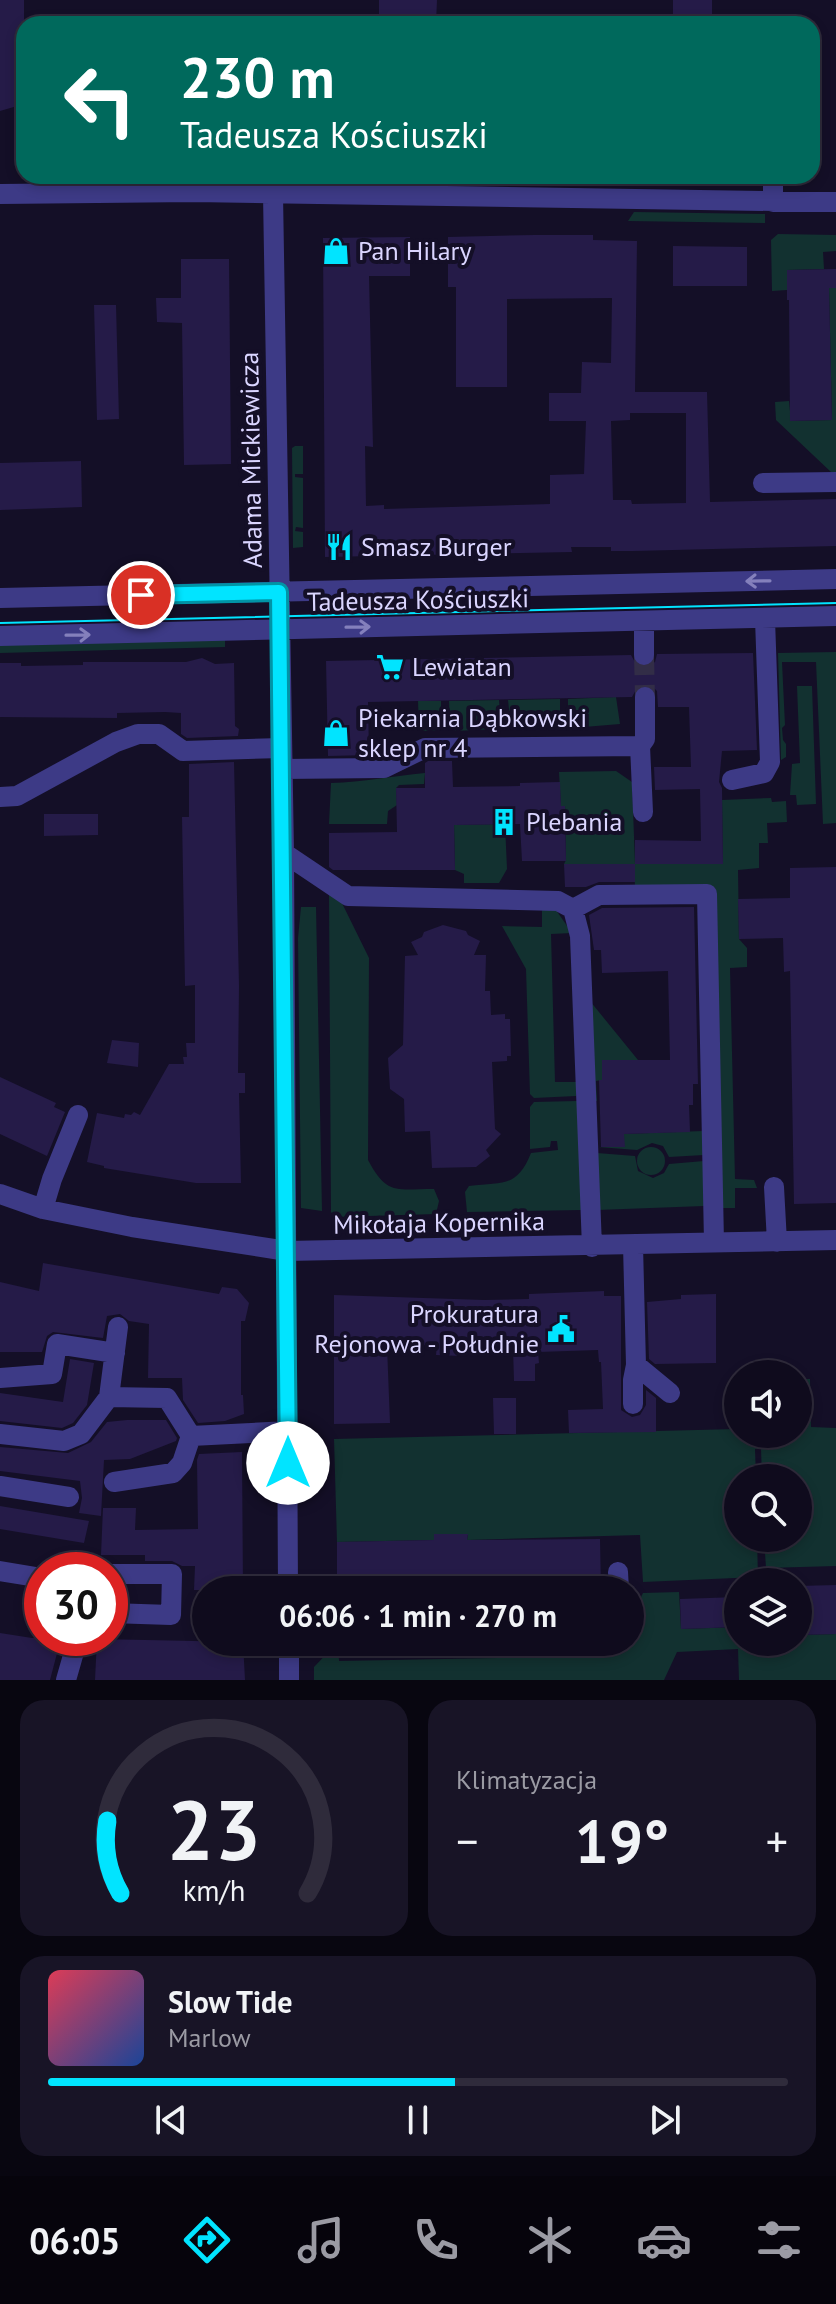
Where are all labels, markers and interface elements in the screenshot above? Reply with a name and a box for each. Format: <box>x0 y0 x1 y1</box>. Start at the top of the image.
text: 230 m <box>180 41 335 113</box>
icon: left <box>48 48 152 152</box>
text: Tadeusza Kościuszki <box>180 111 488 158</box>
place label: Pan Hilary <box>358 234 472 267</box>
shop icon: Pan Hilary <box>321 236 351 266</box>
street label: Adama Mickiewicza <box>232 351 269 569</box>
place label: Smasz Burger <box>361 530 512 563</box>
restaurant icon: Smasz Burger <box>324 532 354 562</box>
pin <box>107 561 175 629</box>
icon: arrive <box>119 573 163 617</box>
one-way arrow <box>745 573 772 588</box>
street label: Tadeusza Kościuszki <box>307 581 529 618</box>
one-way arrow <box>344 620 371 635</box>
one-way arrow <box>64 627 91 642</box>
place label: Lewiatan <box>412 650 512 683</box>
supermarket icon: Lewiatan <box>375 652 405 682</box>
place label: Piekarnia Dąbkowski sklep nr 4 <box>358 701 587 764</box>
shop icon: Piekarnia Dąbkowski sklep nr 4 <box>321 718 351 748</box>
place label: Plebania <box>526 805 622 838</box>
building icon: Plebania <box>489 807 519 837</box>
street label: Mikołaja Kopernika <box>333 1204 545 1241</box>
place label: Prokuratura Rejonowa - Południe <box>314 1297 539 1360</box>
public building icon: Prokuratura Rejonowa - Południe <box>546 1314 576 1344</box>
map controls <box>724 1360 812 1656</box>
button: sound <box>724 1360 812 1448</box>
position arrow <box>246 1421 330 1505</box>
button: search <box>724 1464 812 1552</box>
speed limit sign: 30 <box>24 1552 128 1656</box>
button: layers <box>724 1568 812 1656</box>
text: 06:06 · 1 min · 270 m <box>279 1596 557 1635</box>
text: Klimatyzacja <box>456 1763 597 1796</box>
text: 23 <box>167 1775 261 1883</box>
text: 19° <box>575 1802 669 1880</box>
text: − <box>456 1812 478 1869</box>
text: + <box>766 1812 788 1869</box>
text: km/h <box>183 1872 245 1909</box>
text: Slow Tide <box>168 1982 293 2021</box>
text: Marlow <box>168 2021 251 2054</box>
icon: previous <box>149 2098 193 2142</box>
icon: pause <box>396 2098 440 2142</box>
icon: next <box>643 2098 687 2142</box>
icon: directions <box>179 2212 235 2268</box>
icon: music <box>293 2212 349 2268</box>
icon: phone <box>408 2212 464 2268</box>
icon: climate <box>522 2212 578 2268</box>
icon: car <box>636 2212 692 2268</box>
icon: filters <box>751 2212 807 2268</box>
text: 06:05 <box>29 2217 121 2264</box>

